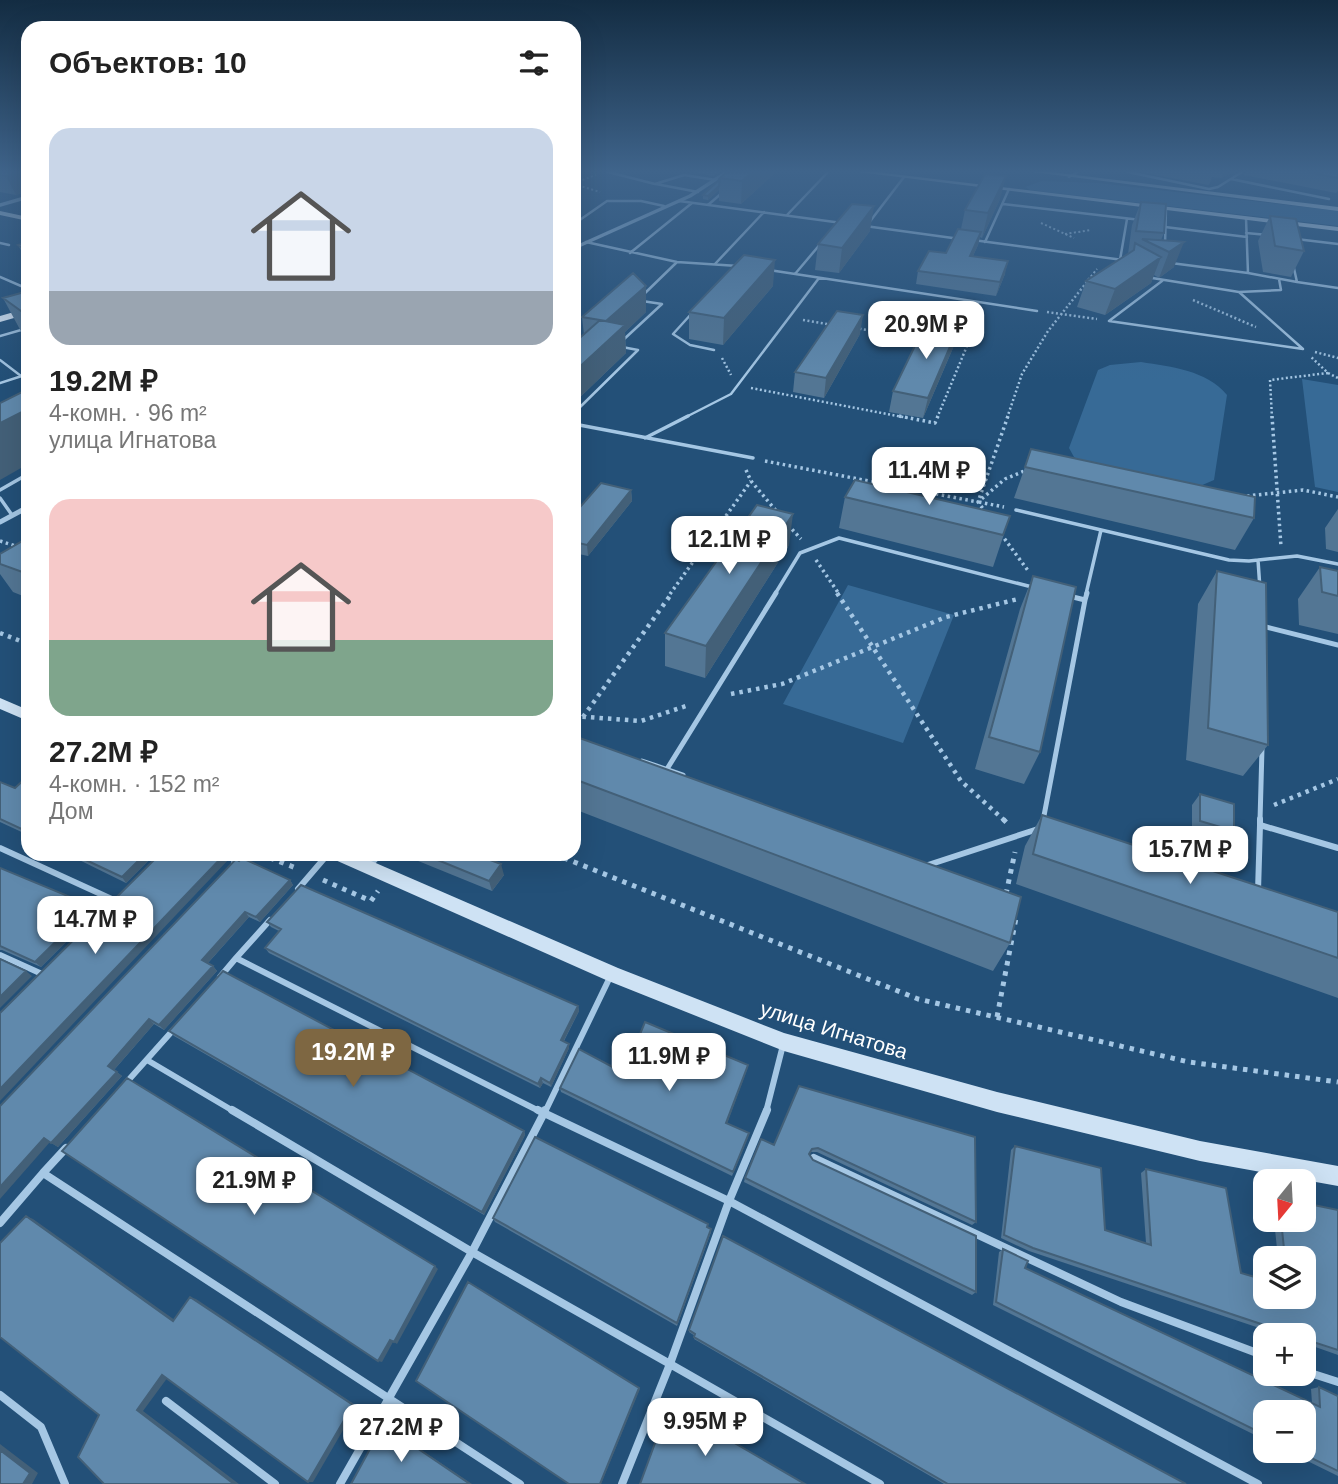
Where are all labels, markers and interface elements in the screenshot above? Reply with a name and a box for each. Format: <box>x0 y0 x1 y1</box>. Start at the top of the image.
icon: filters <box>515 44 553 82</box>
text: Объектов: 10 <box>49 46 247 79</box>
icon: home <box>238 173 364 299</box>
pin: 20.9M ₽ <box>861 302 991 361</box>
text: 20.9M ₽ <box>884 311 968 337</box>
text: 19.2M ₽ <box>49 364 158 397</box>
text: 4-комн. · 96 m² <box>49 400 207 426</box>
text: улица Игнатова <box>49 427 216 453</box>
pin: 11.4M ₽ <box>864 448 994 507</box>
text: 11.4M ₽ <box>888 457 970 483</box>
pin: 12.1M ₽ <box>664 516 794 576</box>
text: 12.1M ₽ <box>687 526 771 552</box>
icon: home <box>238 544 364 670</box>
text: 27.2M ₽ <box>49 735 158 768</box>
text: 4-комн. · 152 m² <box>49 771 220 797</box>
text: Дом <box>49 798 93 824</box>
pin: 15.7M ₽ <box>1125 826 1255 886</box>
text: 15.7M ₽ <box>1148 836 1232 862</box>
pin: 14.7M ₽ <box>30 897 160 956</box>
text: 14.7M ₽ <box>53 906 137 932</box>
street label: улица Игнатова <box>758 997 911 1063</box>
pin: 19.2M ₽ <box>288 1030 418 1089</box>
pin: 11.9M ₽ <box>604 1034 734 1093</box>
text: 19.2M ₽ <box>311 1039 395 1065</box>
text: 11.9M ₽ <box>628 1043 710 1069</box>
pin: 21.9M ₽ <box>189 1158 319 1217</box>
text: 21.9M ₽ <box>212 1167 296 1193</box>
north arrow <box>1253 1169 1316 1232</box>
map controls <box>1253 1169 1316 1463</box>
button: layers <box>1253 1246 1316 1309</box>
button: + <box>1253 1323 1316 1386</box>
pin: 9.95M ₽ <box>640 1398 770 1458</box>
button: − <box>1253 1400 1316 1463</box>
pin: 27.2M ₽ <box>336 1404 466 1464</box>
text: 9.95M ₽ <box>663 1408 747 1434</box>
text: 27.2M ₽ <box>359 1414 443 1440</box>

